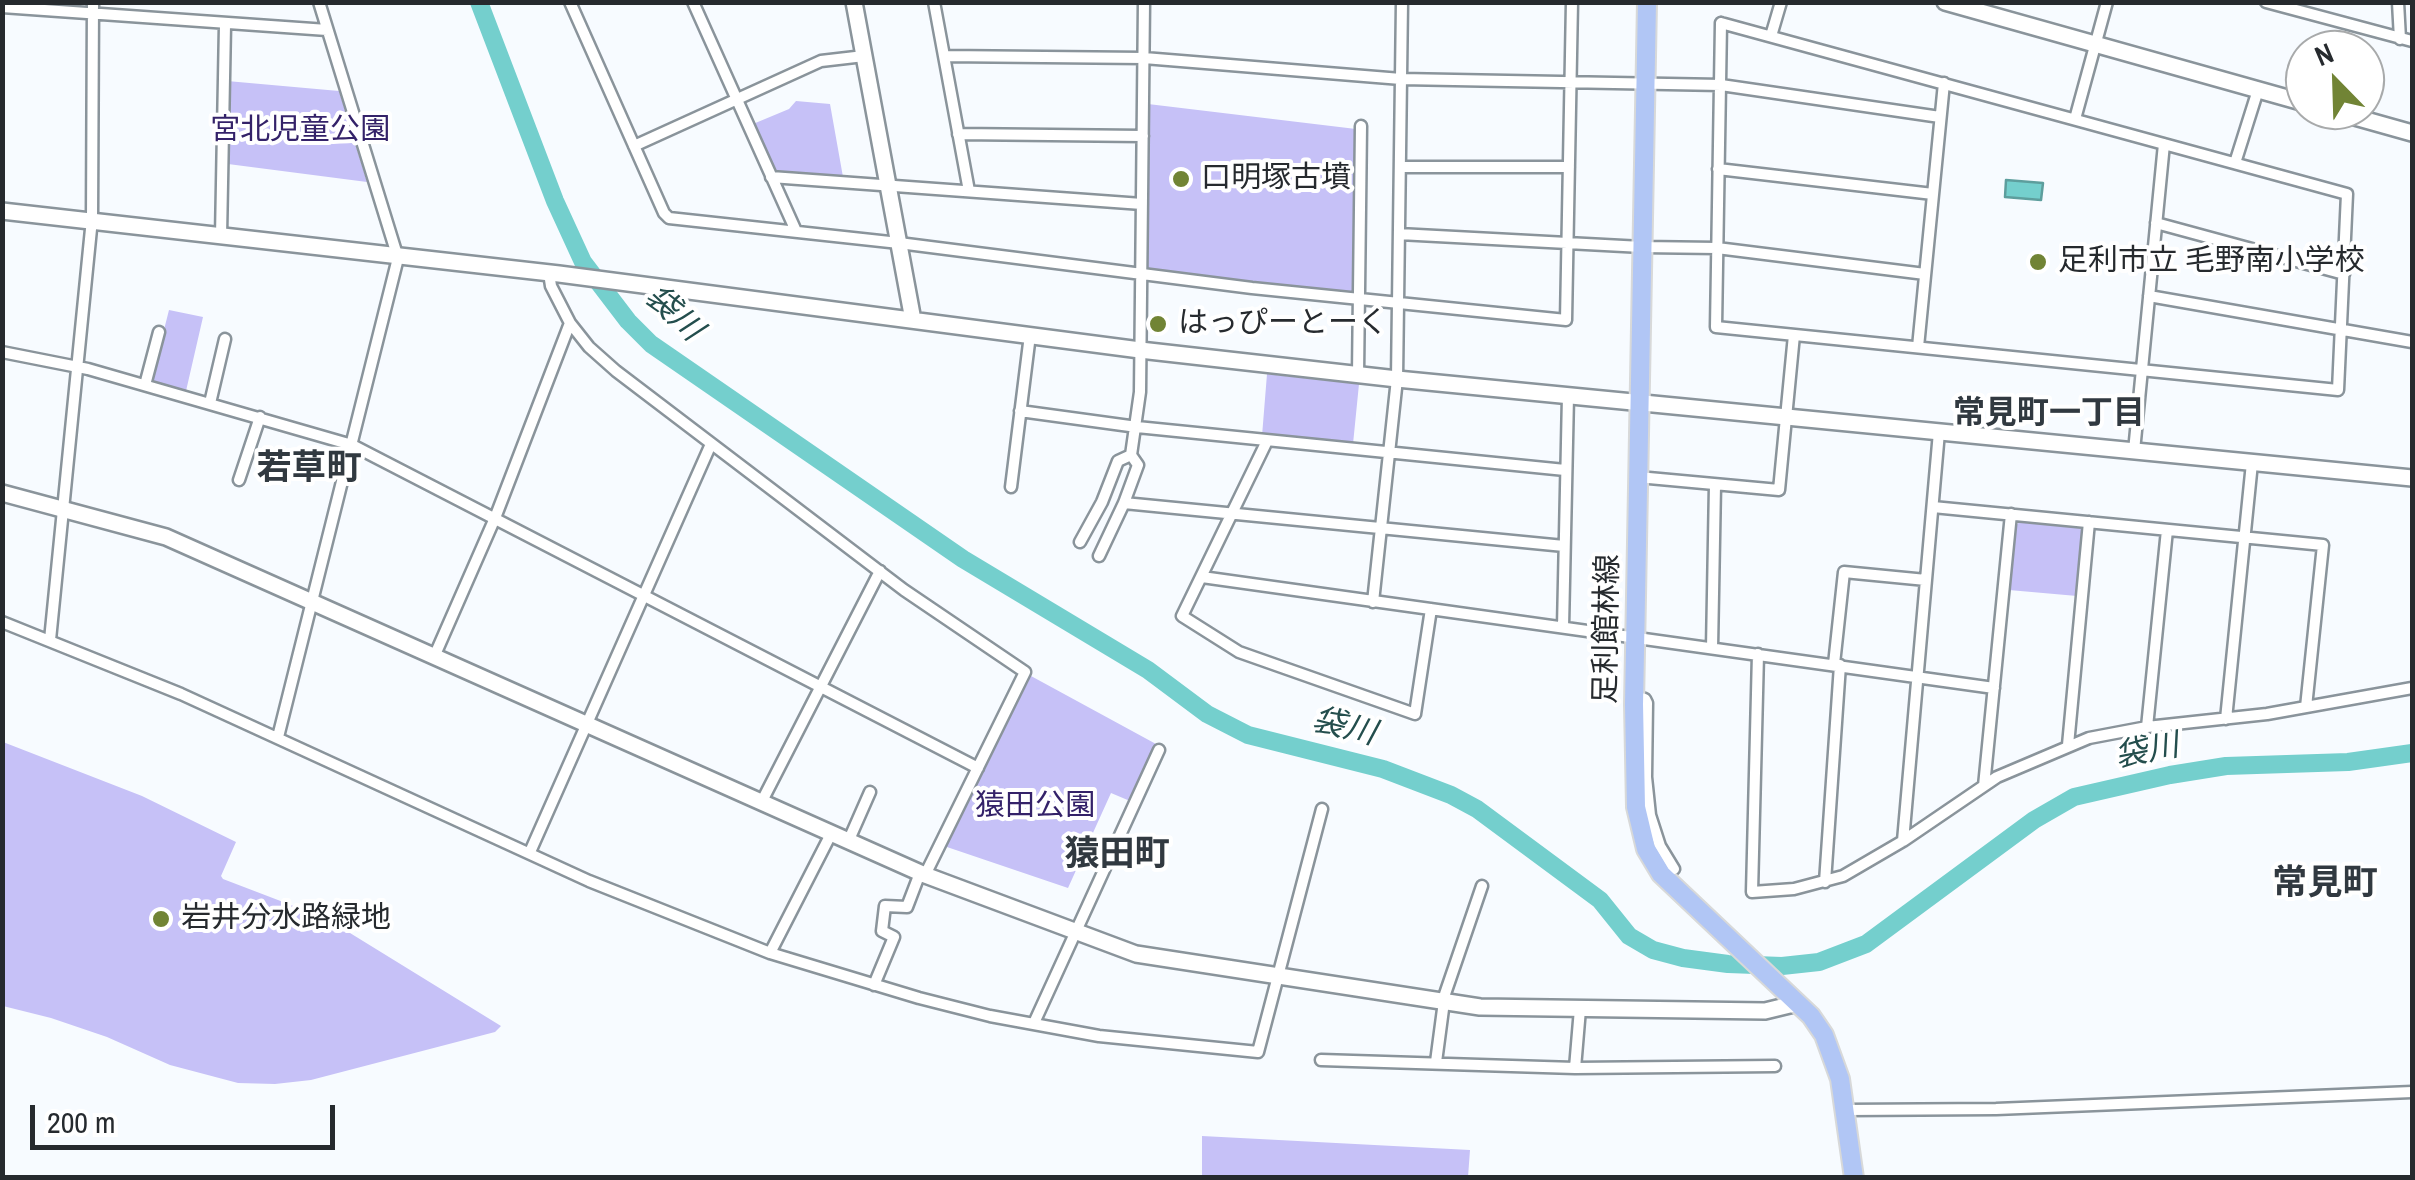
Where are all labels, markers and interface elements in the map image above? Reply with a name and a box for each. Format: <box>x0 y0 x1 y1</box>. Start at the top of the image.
north arrow <box>2285 30 2385 130</box>
text: N <box>2309 34 2339 75</box>
park label: 宮北児童公園 <box>210 113 390 149</box>
place label: 口明塚古墳 <box>1201 161 1351 197</box>
marker: 口明塚古墳 <box>1170 168 1192 190</box>
place label: 足利市立 毛野南小学校 <box>2058 244 2365 280</box>
marker: 足利市立 毛野南小学校 <box>2027 251 2049 273</box>
water label: 袋川 <box>637 278 709 350</box>
place label: はっぴーとーく <box>1178 306 1388 342</box>
marker: はっぴーとーく <box>1147 313 1169 335</box>
district label: 常見町一丁目 <box>1953 395 2145 433</box>
district label: 若草町 <box>257 449 361 491</box>
street label: 足利館林線 <box>1589 554 1627 704</box>
water label: 袋川 <box>1308 702 1380 754</box>
water label: 袋川 <box>2112 727 2182 777</box>
park label: 猿田公園 <box>975 789 1095 825</box>
district label: 猿田町 <box>1065 835 1169 877</box>
district label: 常見町 <box>2273 864 2377 906</box>
place label: 岩井分水路緑地 <box>181 901 391 937</box>
marker: 岩井分水路緑地 <box>150 908 172 930</box>
scale bar <box>35 1085 340 1147</box>
text: 200 m <box>47 1102 115 1142</box>

